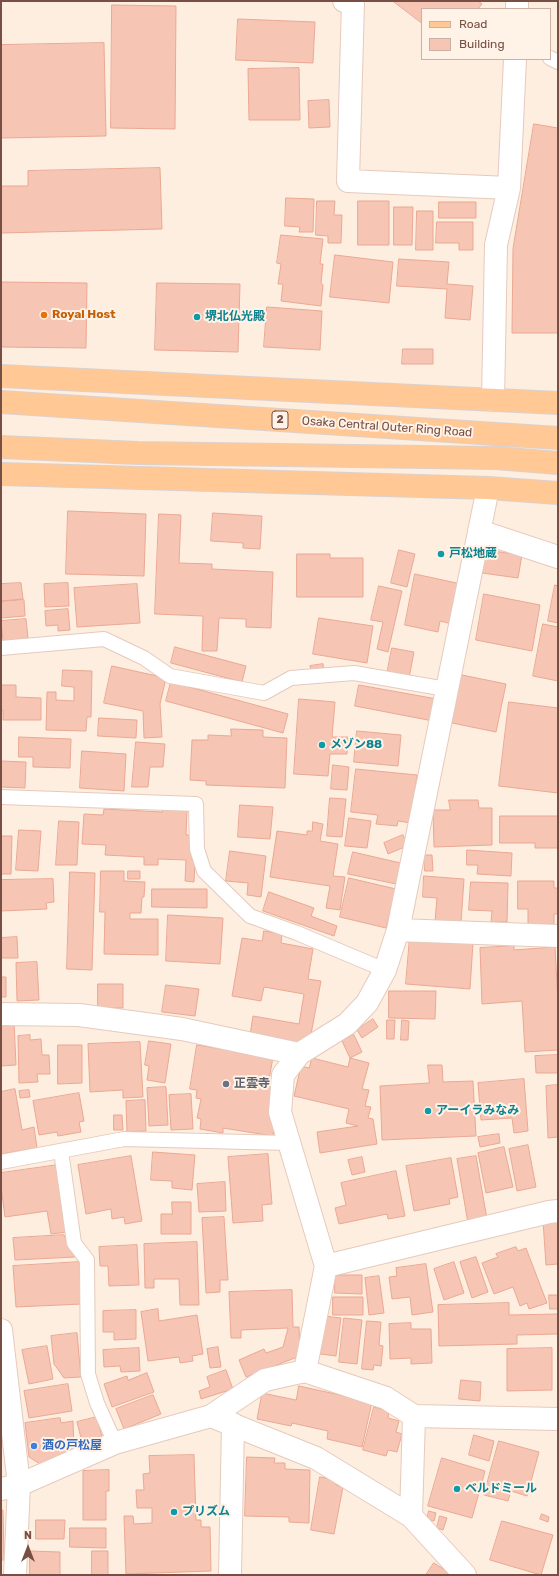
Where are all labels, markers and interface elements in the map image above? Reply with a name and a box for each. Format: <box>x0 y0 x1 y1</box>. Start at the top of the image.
legend <box>421 8 551 60</box>
text: Road <box>459 17 487 31</box>
text: Building <box>459 37 505 51</box>
place label: Royal Host <box>52 308 116 322</box>
marker: Royal Host <box>39 310 49 320</box>
place label: 堺北仏光殿 <box>205 310 265 324</box>
marker: 堺北仏光殿 <box>192 312 202 322</box>
road number: 2 <box>272 411 288 429</box>
street label: Osaka Central Outer Ring Road <box>301 414 473 440</box>
place label: 戸松地蔵 <box>449 547 497 561</box>
marker: 戸松地蔵 <box>436 549 446 559</box>
place label: メゾン88 <box>330 738 382 752</box>
marker: メゾン88 <box>317 740 327 750</box>
place label: 正雲寺 <box>234 1077 270 1091</box>
marker: 正雲寺 <box>221 1079 231 1089</box>
place label: アーイラみなみ <box>436 1104 519 1118</box>
marker: アーイラみなみ <box>423 1106 433 1116</box>
place label: 酒の戸松屋 <box>42 1439 102 1453</box>
marker: 酒の戸松屋 <box>29 1441 39 1451</box>
place label: ベルドミール <box>465 1482 537 1496</box>
marker: ベルドミール <box>452 1484 462 1494</box>
place label: プリズム <box>182 1505 230 1519</box>
marker: プリズム <box>169 1507 179 1517</box>
north arrow <box>8 1528 48 1568</box>
text: N <box>24 1529 32 1542</box>

